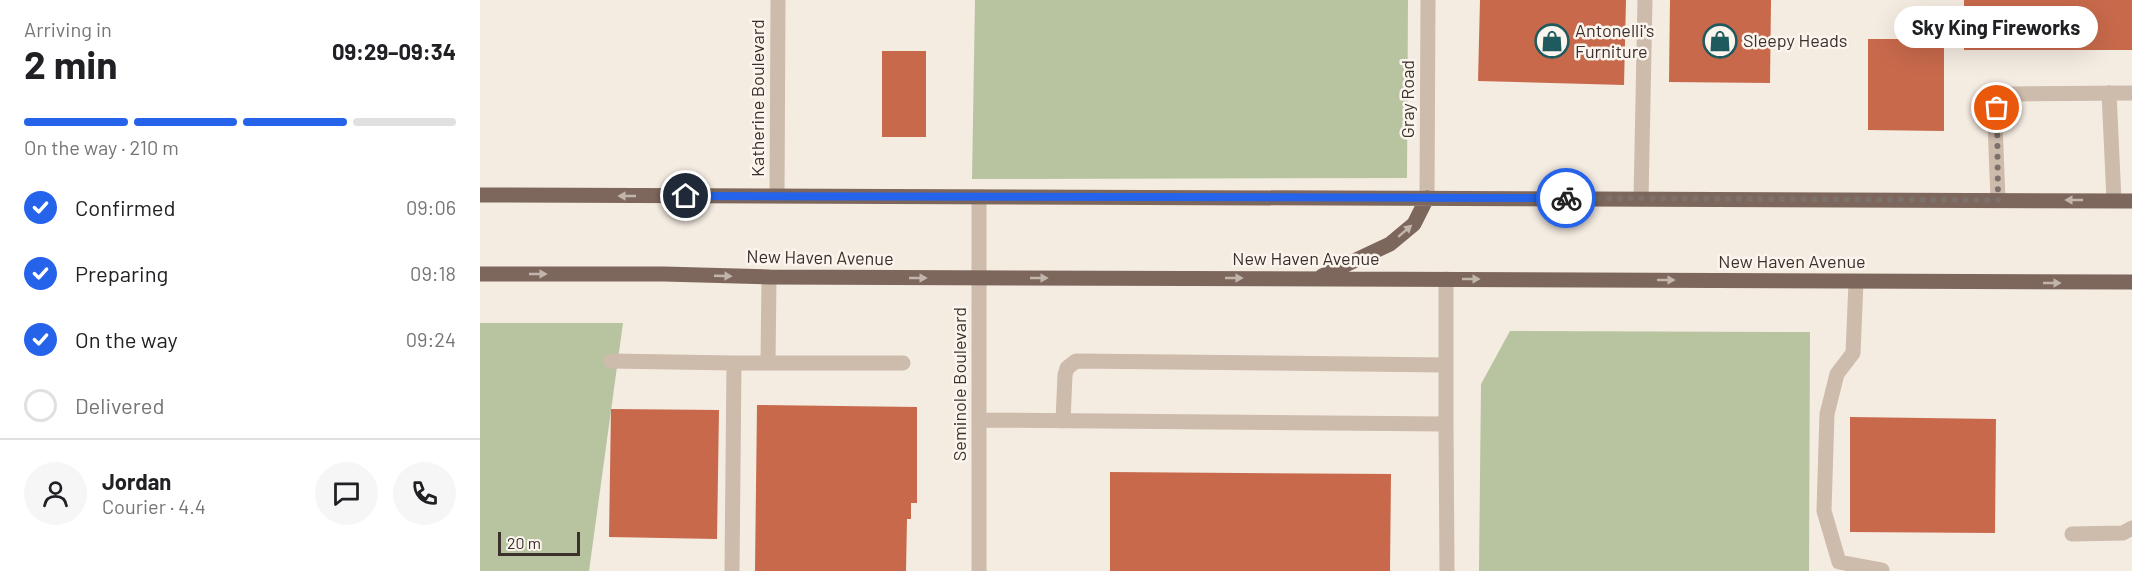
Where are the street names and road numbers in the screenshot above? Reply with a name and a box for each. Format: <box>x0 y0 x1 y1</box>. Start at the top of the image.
street label: Katherine Boulevard <box>746 19 768 177</box>
street label: Gray Road <box>1396 60 1418 138</box>
street label: New Haven Avenue <box>746 245 894 269</box>
street label: New Haven Avenue <box>1232 247 1380 269</box>
street label: New Haven Avenue <box>1718 250 1866 272</box>
street label: Seminole Boulevard <box>948 307 970 461</box>

